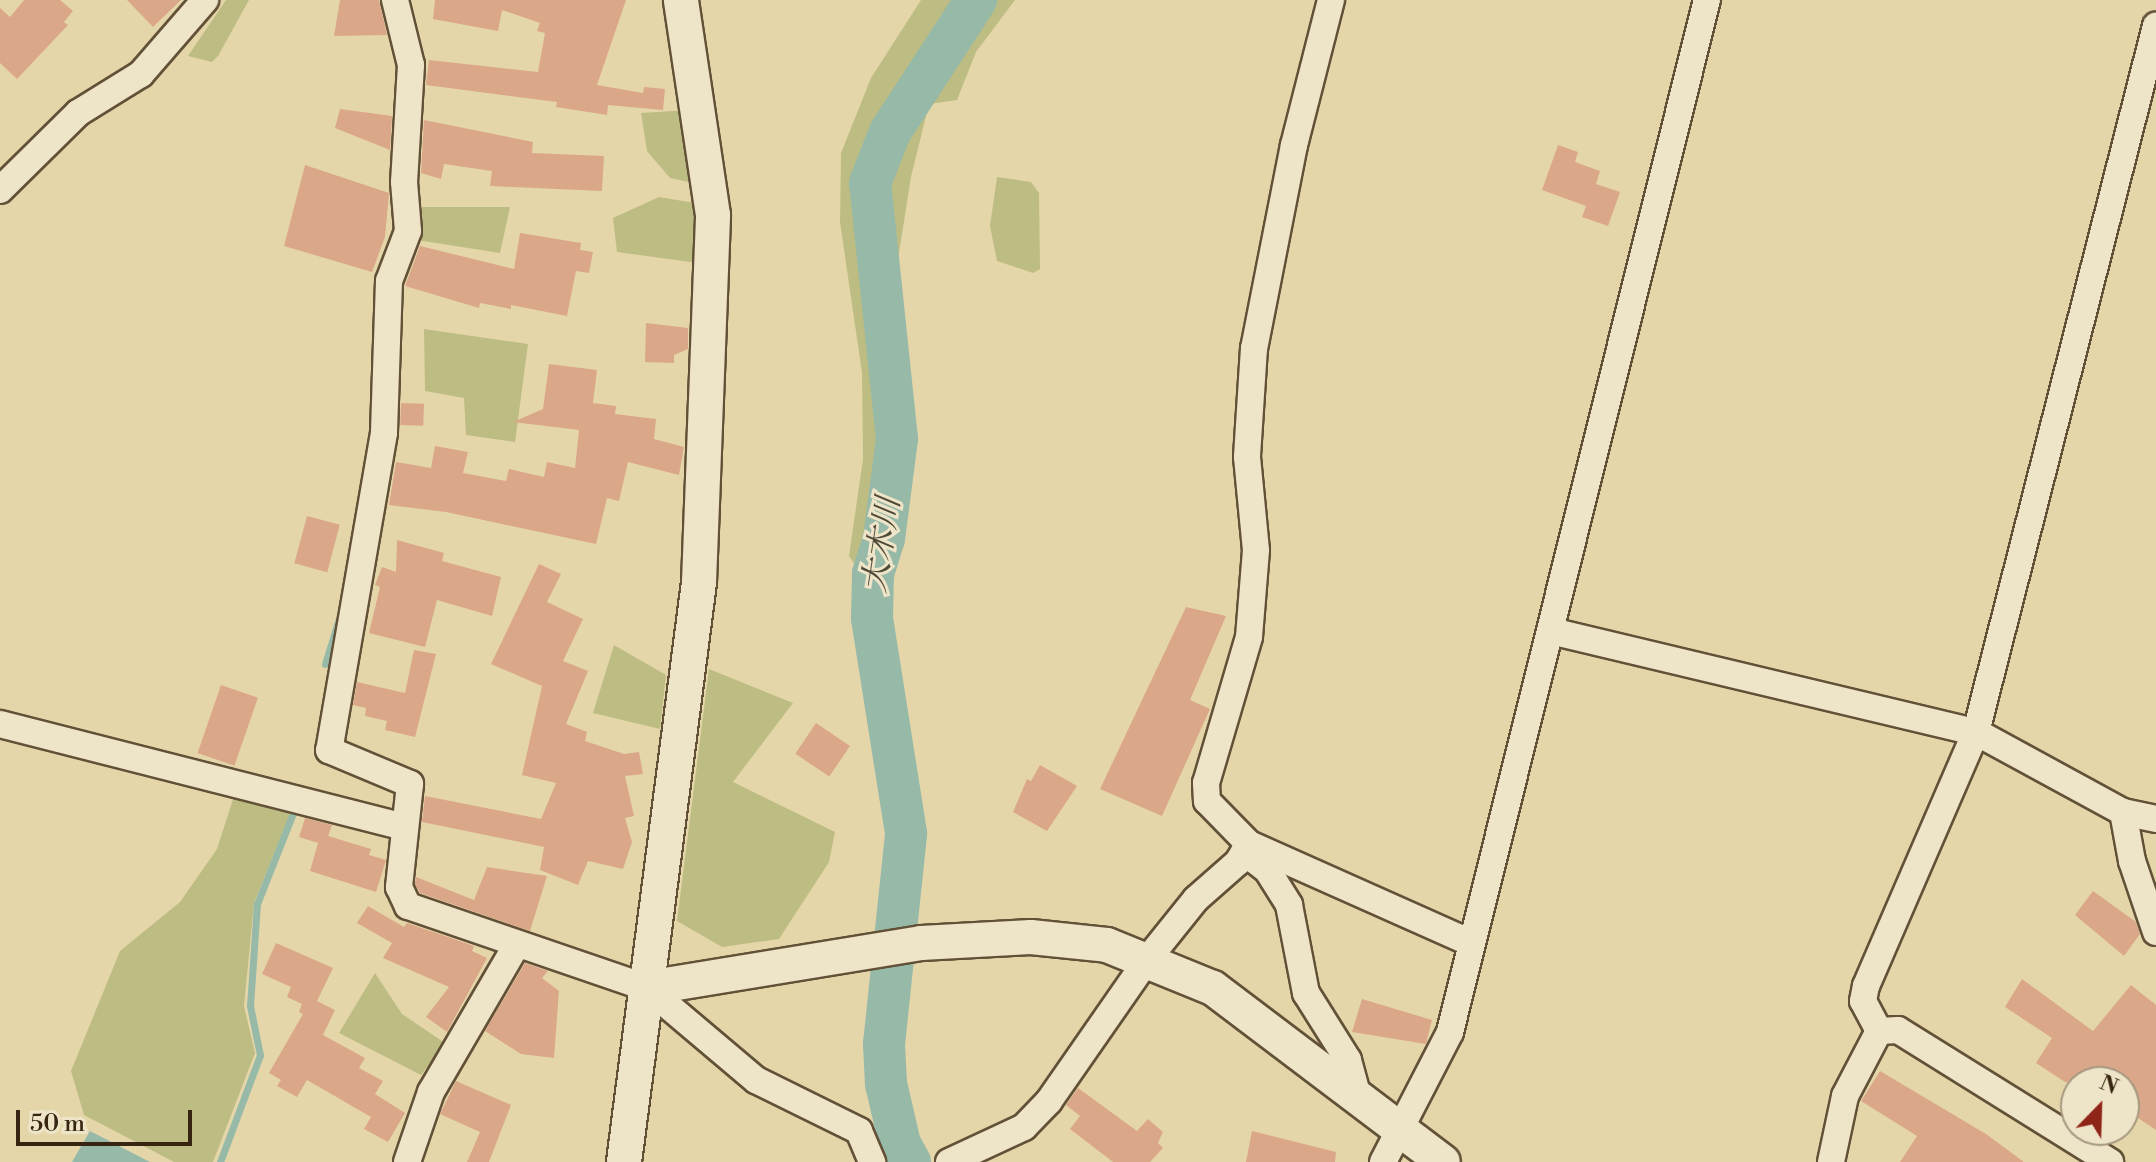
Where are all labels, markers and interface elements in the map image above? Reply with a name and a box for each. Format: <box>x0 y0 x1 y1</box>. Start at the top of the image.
water label: 大木川 <box>856 495 908 595</box>
north arrow <box>2060 1066 2140 1146</box>
text: N <box>2096 1069 2122 1101</box>
scale bar <box>20 1094 196 1144</box>
text: 50 m <box>30 1109 85 1139</box>

